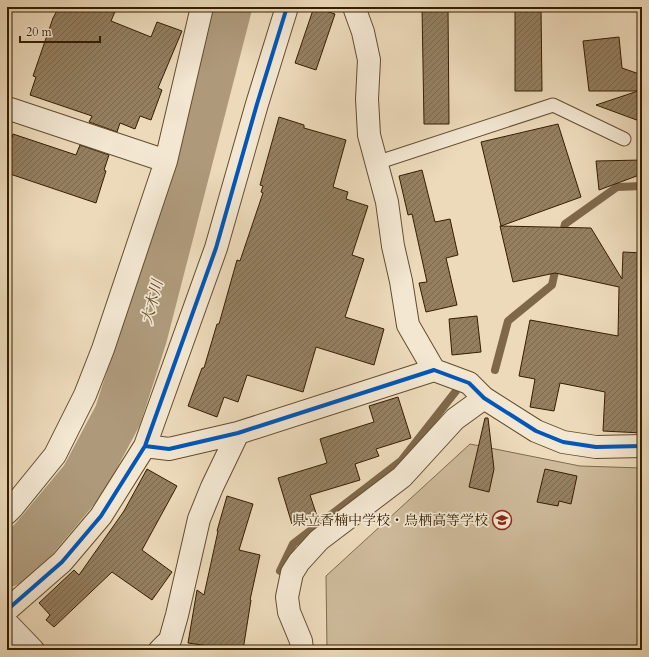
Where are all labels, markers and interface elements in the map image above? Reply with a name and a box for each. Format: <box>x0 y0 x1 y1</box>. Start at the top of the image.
scale bar <box>20 18 100 44</box>
text: 20 m <box>26 24 53 40</box>
water label: 大木川 <box>137 276 168 326</box>
school or university icon: 県立香楠中学校・鳥栖高等学校 <box>491 509 513 531</box>
place label: 県立香楠中学校・鳥栖高等学校 <box>292 511 488 530</box>

